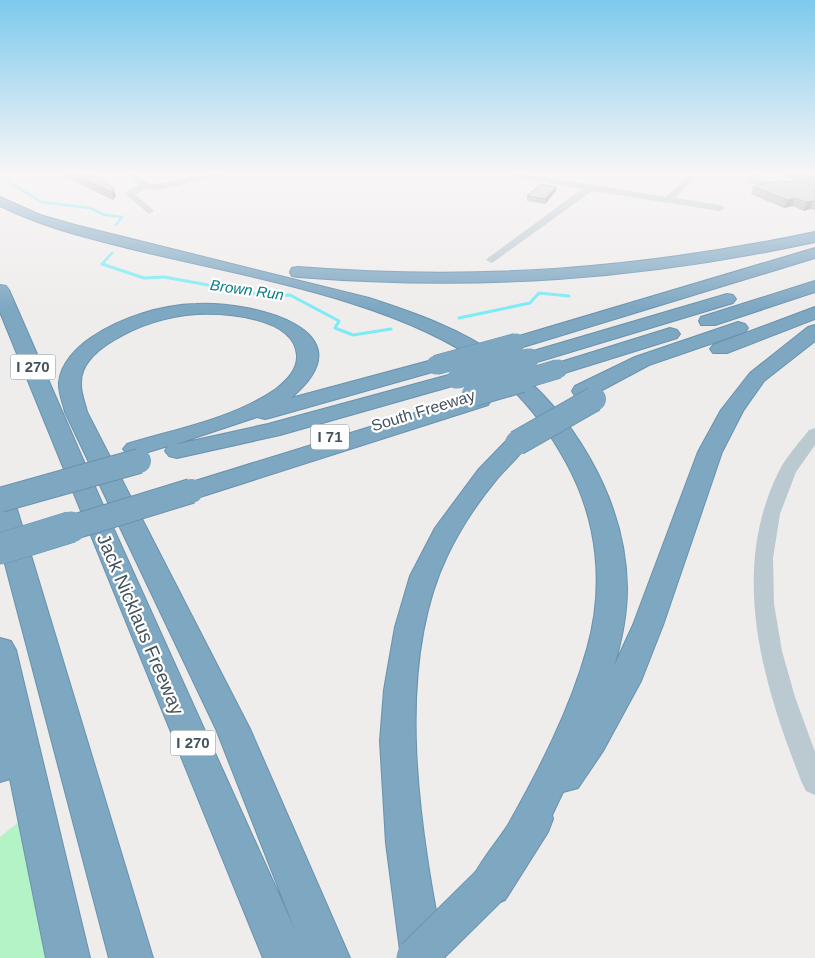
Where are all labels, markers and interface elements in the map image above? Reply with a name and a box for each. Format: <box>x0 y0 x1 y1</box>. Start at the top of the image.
water label: Brown Run <box>209 276 285 303</box>
road number: I 270 <box>10 354 56 380</box>
street label: South Freeway <box>369 387 477 434</box>
road number: I 71 <box>311 424 349 450</box>
street label: Jack Nicklaus Freeway <box>93 531 188 718</box>
road number: I 270 <box>170 730 216 756</box>

